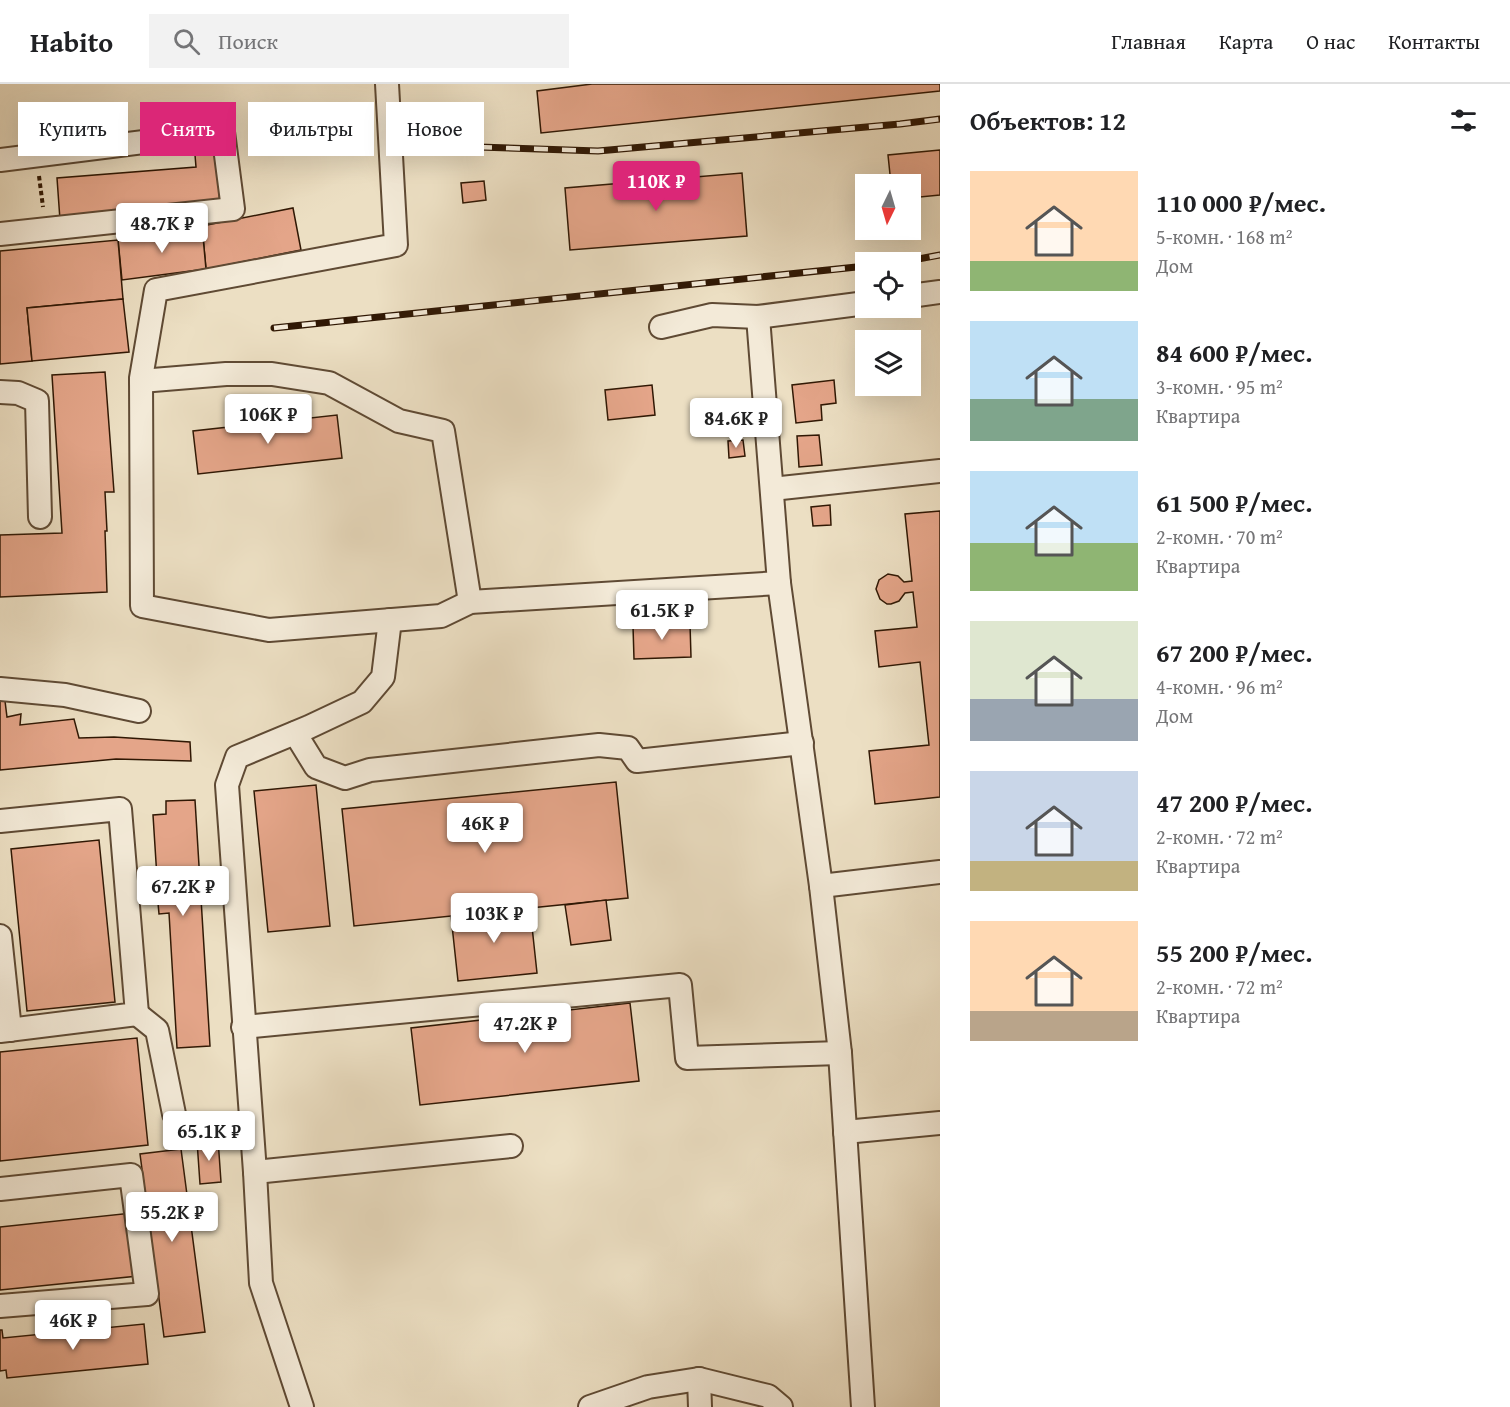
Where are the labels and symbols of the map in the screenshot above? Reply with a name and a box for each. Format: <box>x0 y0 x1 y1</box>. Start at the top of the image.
pin: 110K ₽ <box>607 161 705 212</box>
north arrow <box>855 174 921 240</box>
pin: 48.7K ₽ <box>107 203 217 254</box>
pin: 106K ₽ <box>219 394 317 445</box>
pin: 84.6K ₽ <box>681 398 791 449</box>
pin: 61.5K ₽ <box>607 590 717 641</box>
pin: 46K ₽ <box>443 803 527 854</box>
pin: 67.2K ₽ <box>128 866 238 917</box>
pin: 103K ₽ <box>445 893 543 944</box>
pin: 47.2K ₽ <box>470 1003 580 1054</box>
pin: 65.1K ₽ <box>154 1111 264 1162</box>
pin: 55.2K ₽ <box>117 1192 227 1243</box>
pin: 46K ₽ <box>31 1300 115 1351</box>

